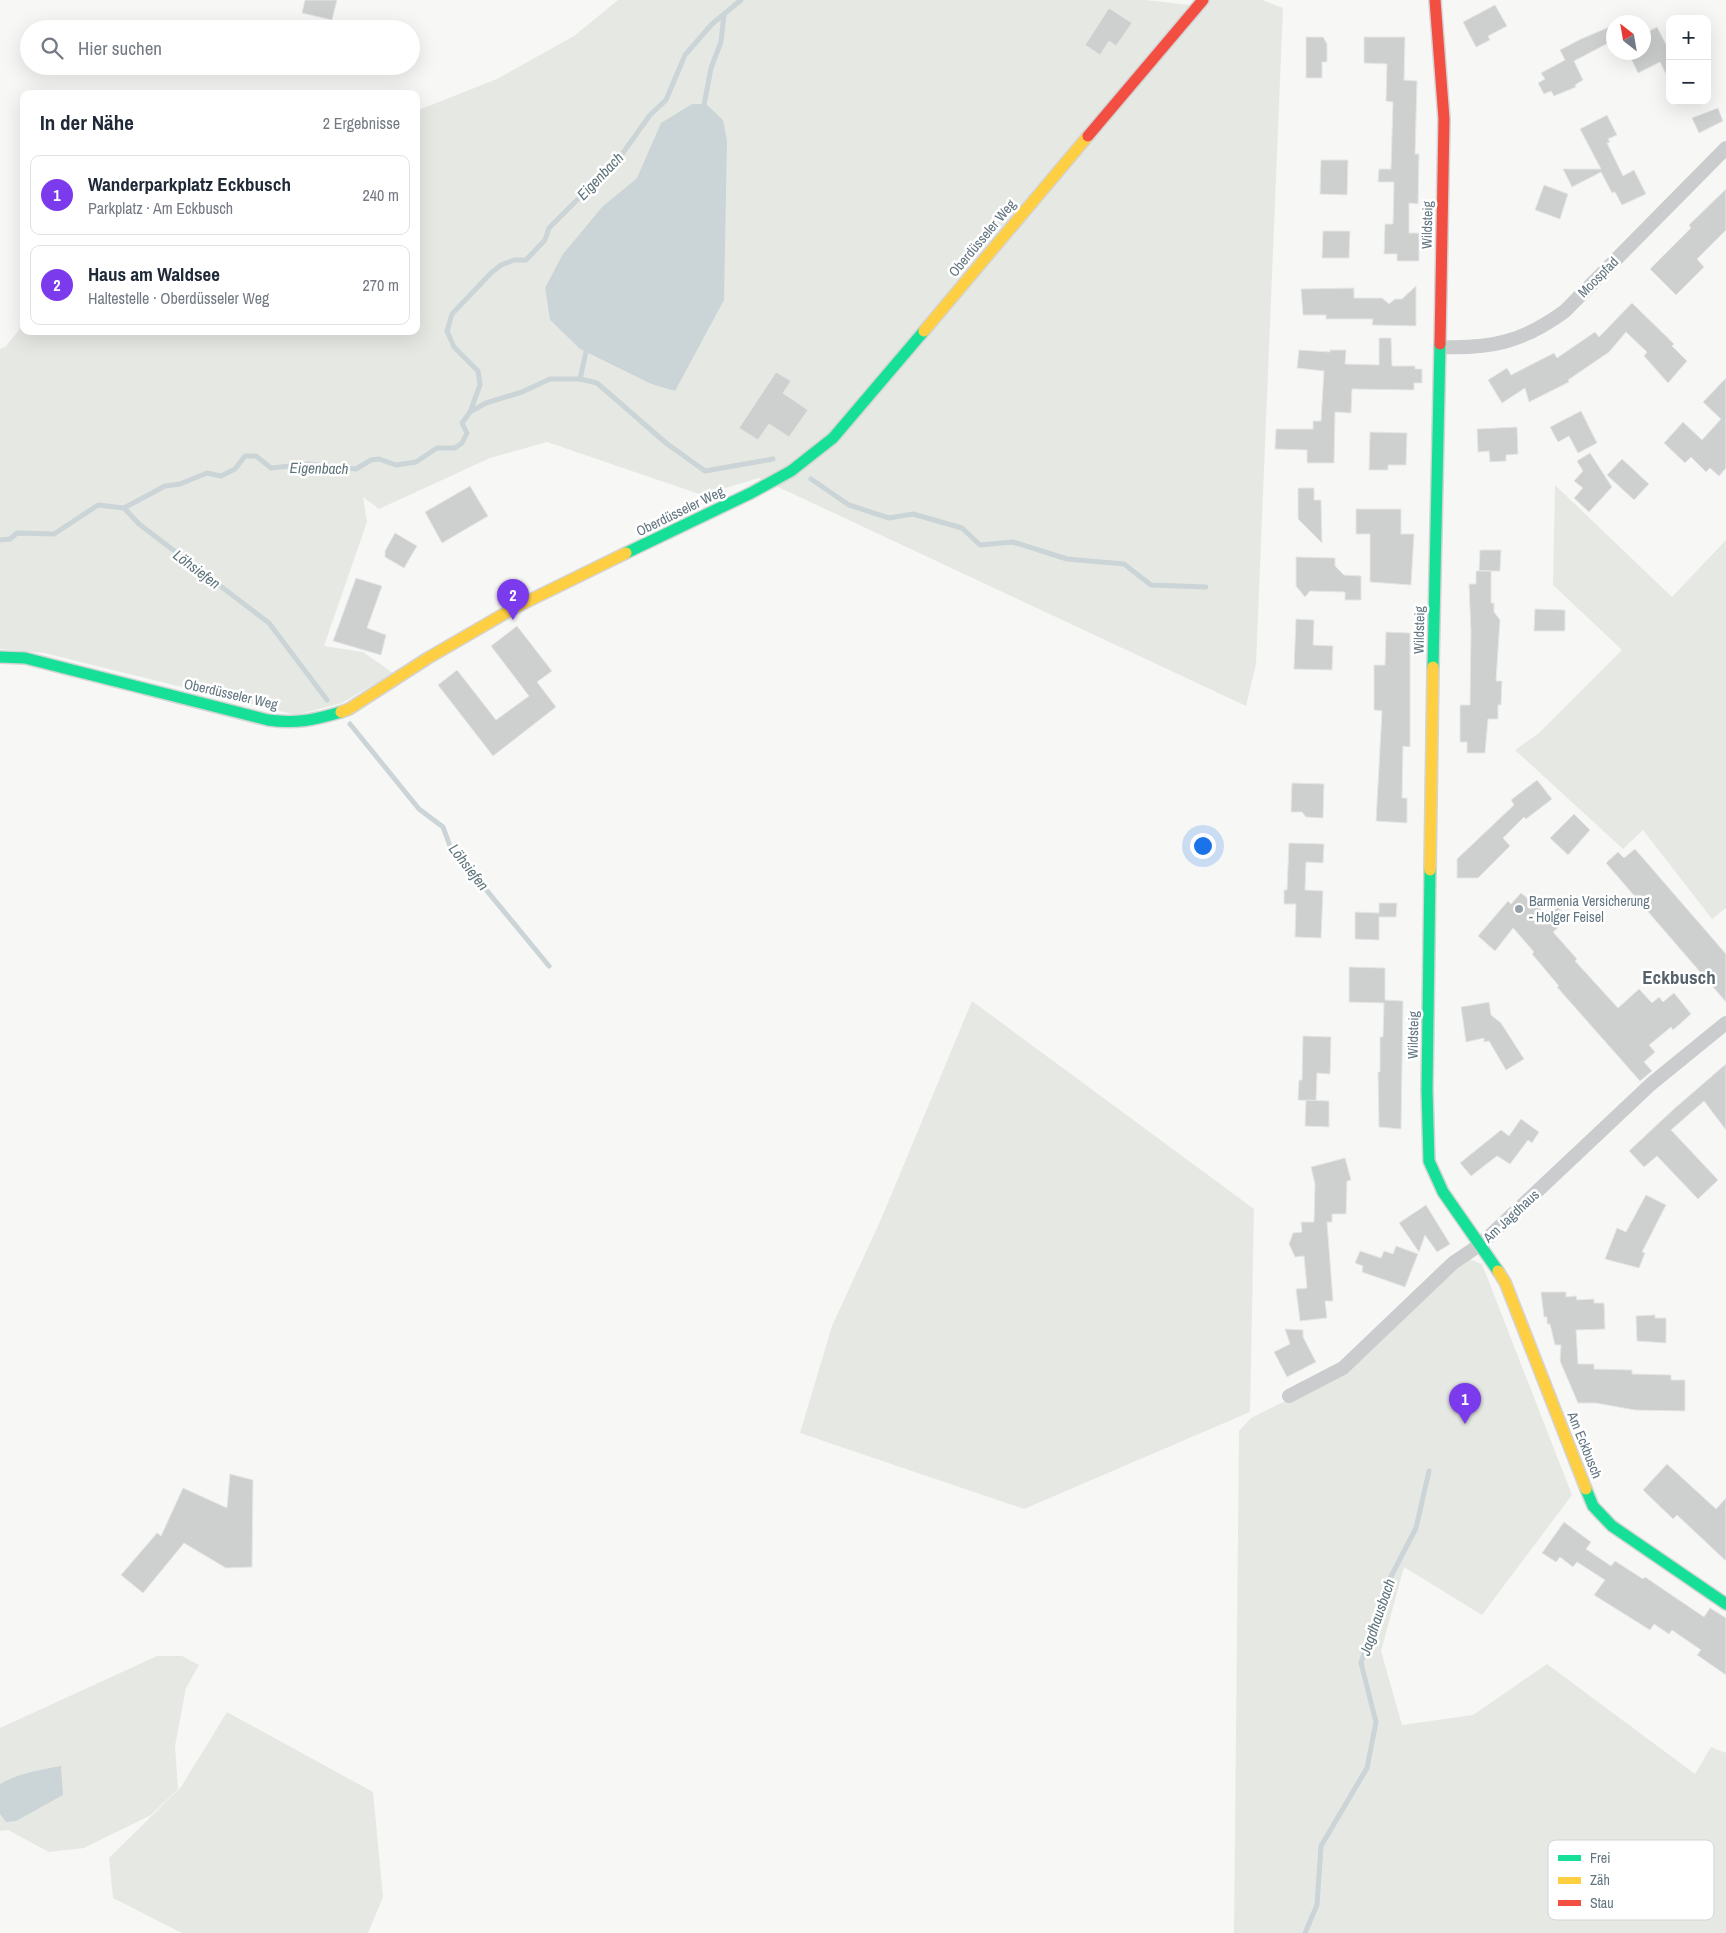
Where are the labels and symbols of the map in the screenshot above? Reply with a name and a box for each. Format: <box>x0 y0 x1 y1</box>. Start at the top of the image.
north arrow <box>1606 15 1651 60</box>
water label: Eigenbach <box>572 147 628 204</box>
street label: Oberdüsseler Weg <box>944 195 1020 280</box>
street label: Wildsteig <box>1418 200 1436 249</box>
street label: Moospfad <box>1574 253 1622 301</box>
water label: Eigenbach <box>289 457 349 479</box>
street label: Oberdüsseler Weg <box>633 482 727 540</box>
water label: Löhsiefen <box>169 544 225 594</box>
pin: 2 <box>497 579 529 620</box>
street label: Wildsteig <box>1410 605 1428 654</box>
street label: Oberdüsseler Weg <box>182 674 280 714</box>
your location <box>1190 833 1216 859</box>
water label: Löhsiefen <box>444 839 494 895</box>
place label: Barmenia Versicherung - Holger Feisel <box>1529 892 1650 926</box>
marker: Barmenia Versicherung - Holger Feisel <box>1513 903 1525 915</box>
district label: Eckbusch <box>1642 964 1716 990</box>
street label: Wildsteig <box>1404 1010 1422 1059</box>
street label: Am Jagdhaus <box>1478 1185 1543 1247</box>
pin: 1 <box>1449 1383 1481 1424</box>
street label: Am Eckbusch <box>1563 1408 1606 1481</box>
water label: Jagdhausbach <box>1354 1576 1400 1659</box>
legend <box>1548 1840 1714 1920</box>
text: Frei <box>1590 1849 1610 1867</box>
text: Zäh <box>1590 1871 1610 1889</box>
text: Stau <box>1590 1894 1614 1912</box>

